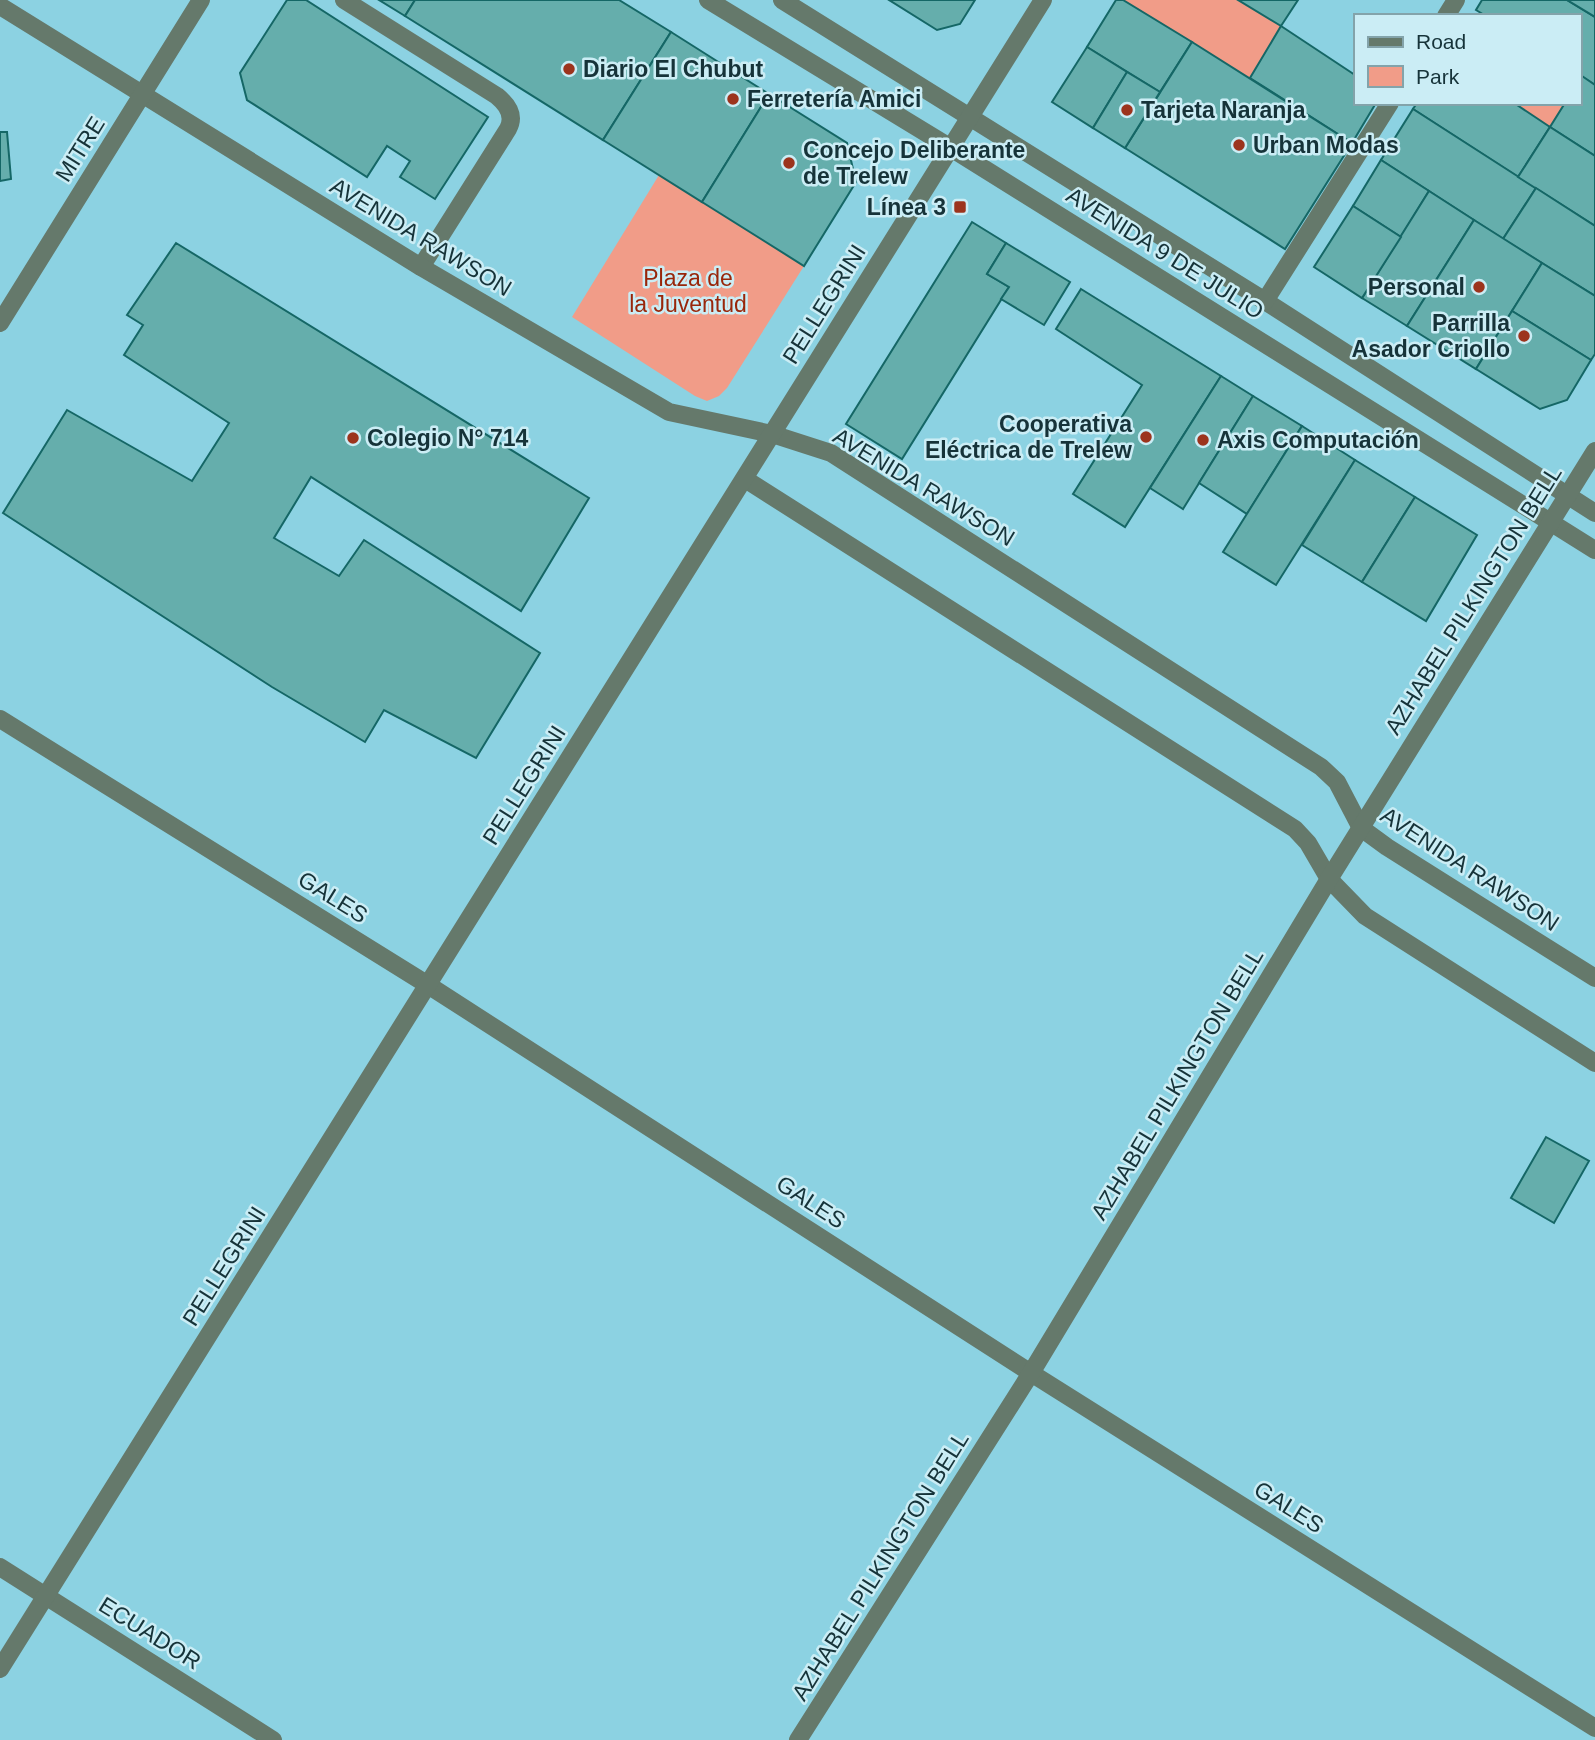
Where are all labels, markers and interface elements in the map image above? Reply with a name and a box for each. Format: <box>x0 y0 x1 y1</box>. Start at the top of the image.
legend <box>1354 14 1581 105</box>
text: Road <box>1416 30 1466 53</box>
place label: Diario El Chubut <box>583 56 764 82</box>
marker: Diario El Chubut <box>561 61 577 77</box>
text: Park <box>1416 65 1460 88</box>
place label: Ferretería Amici <box>747 86 921 112</box>
marker: Ferretería Amici <box>725 91 741 107</box>
place label: Tarjeta Naranja <box>1141 97 1306 123</box>
marker: Tarjeta Naranja <box>1119 102 1135 118</box>
street label: MITRE <box>50 112 110 186</box>
place label: Urban Modas <box>1253 132 1399 158</box>
place label: Concejo Deliberante de Trelew <box>803 137 1025 189</box>
marker: Urban Modas <box>1231 137 1247 153</box>
marker: Concejo Deliberante de Trelew <box>781 155 797 171</box>
street label: AVENIDA RAWSON <box>326 173 516 301</box>
street label: AVENIDA 9 DE JULIO <box>1062 182 1268 324</box>
place label: Línea 3 <box>867 194 946 220</box>
marker: Línea 3 <box>952 199 968 215</box>
street label: PELLEGRINI <box>777 240 871 368</box>
park label: Plaza de la Juventud <box>629 265 747 317</box>
place label: Personal <box>1368 274 1465 300</box>
marker: Personal <box>1471 279 1487 295</box>
place label: Parrilla Asador Criollo <box>1352 310 1510 362</box>
marker: Parrilla Asador Criollo <box>1516 328 1532 344</box>
place label: Cooperativa Eléctrica de Trelew <box>925 411 1132 463</box>
street label: AVENIDA RAWSON <box>829 423 1019 551</box>
place label: Colegio N° 714 <box>367 425 529 451</box>
place label: Axis Computación <box>1217 427 1419 453</box>
marker: Cooperativa Eléctrica de Trelew <box>1138 429 1154 445</box>
marker: Colegio N° 714 <box>345 430 361 446</box>
marker: Axis Computación <box>1195 432 1211 448</box>
street label: AZHABEL PILKINGTON BELL <box>1379 461 1567 739</box>
street label: PELLEGRINI <box>477 721 571 849</box>
street label: AVENIDA RAWSON <box>1376 802 1564 936</box>
street label: GALES <box>294 866 372 928</box>
street label: AZHABEL PILKINGTON BELL <box>1086 943 1269 1224</box>
street label: GALES <box>772 1170 850 1234</box>
street label: PELLEGRINI <box>177 1202 271 1330</box>
street label: AZHABEL PILKINGTON BELL <box>786 1427 974 1705</box>
street label: GALES <box>1250 1476 1328 1538</box>
street label: ECUADOR <box>94 1592 206 1674</box>

